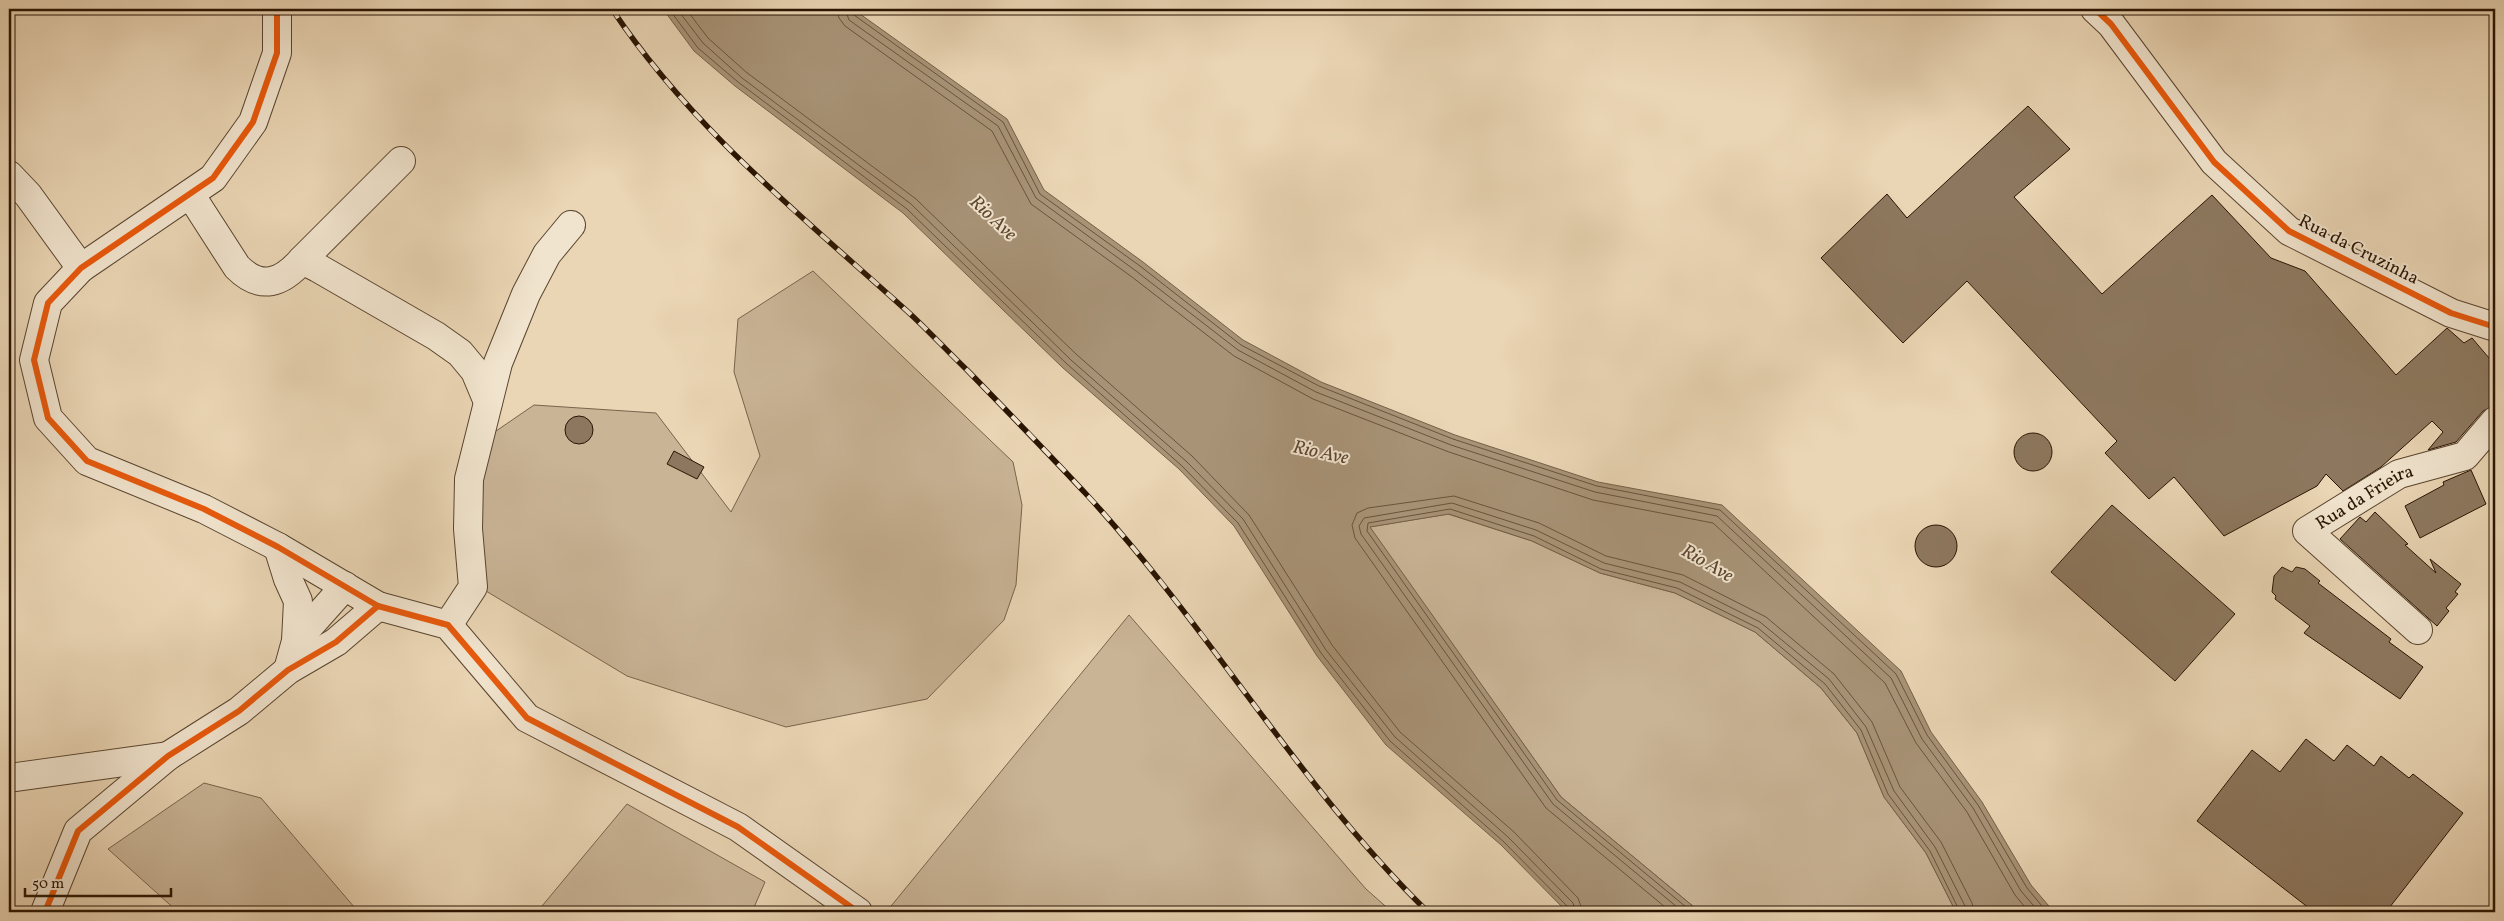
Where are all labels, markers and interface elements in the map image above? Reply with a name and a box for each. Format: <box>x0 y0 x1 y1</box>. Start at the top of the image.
water label: Rio Ave <box>963 190 1022 247</box>
street label: Rua da Cruzinha <box>2294 209 2423 291</box>
water label: Rio Ave <box>1290 434 1351 472</box>
street label: Rua da Frieira <box>2311 460 2417 537</box>
water label: Rio Ave <box>1676 538 1738 589</box>
scale bar <box>25 866 171 898</box>
text: 50 m <box>32 874 64 895</box>

